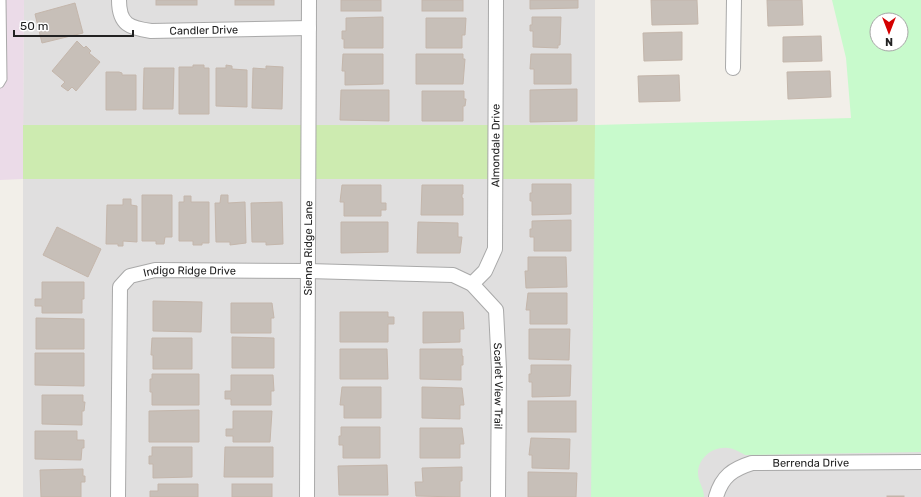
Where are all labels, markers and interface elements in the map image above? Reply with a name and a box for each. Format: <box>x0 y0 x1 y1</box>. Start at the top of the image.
scale bar <box>14 12 133 38</box>
north arrow <box>869 12 909 52</box>
text: 50 m <box>20 19 48 33</box>
street label: Candler Drive <box>169 23 238 38</box>
text: N <box>885 35 893 48</box>
street label: Almondale Drive <box>489 104 503 187</box>
street label: Sienna Ridge Lane <box>302 201 315 295</box>
street label: Indigo Ridge Drive <box>142 264 236 280</box>
street label: Scarlet View Trail <box>491 342 505 429</box>
street label: Berrenda Drive <box>773 456 849 470</box>

